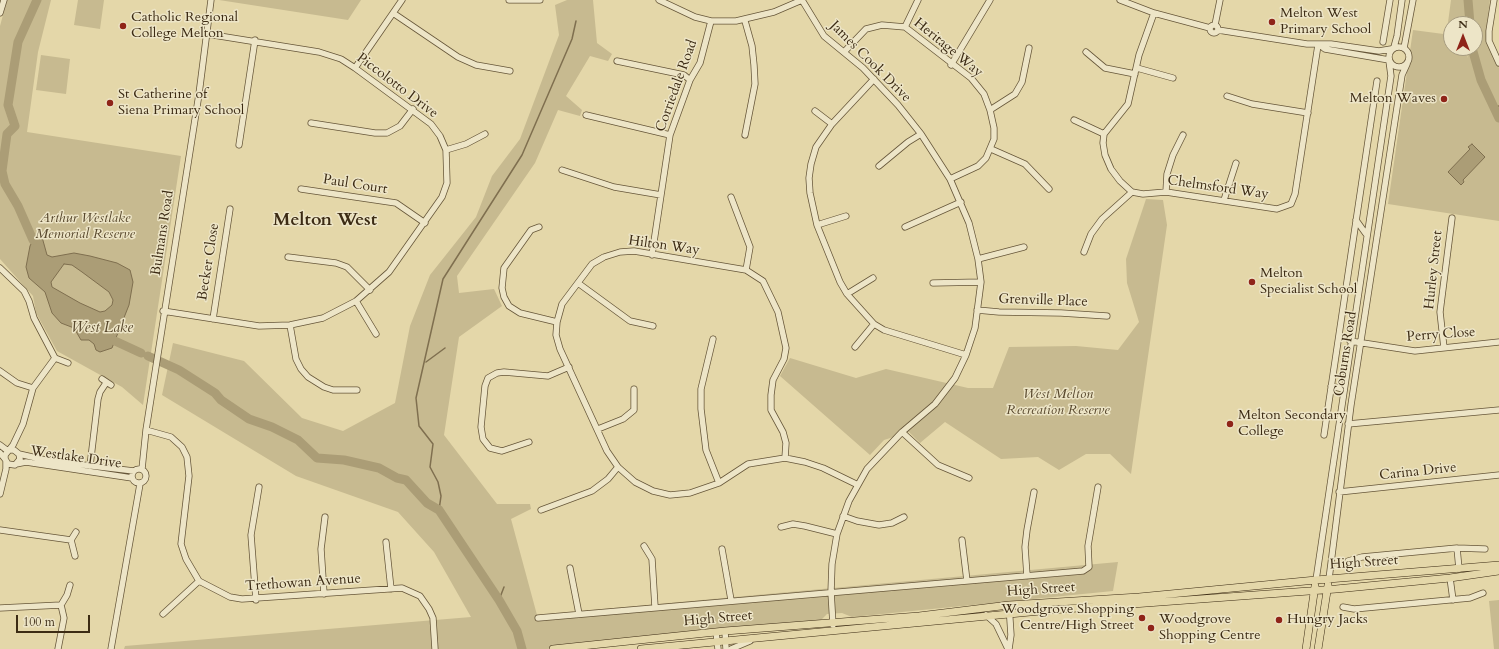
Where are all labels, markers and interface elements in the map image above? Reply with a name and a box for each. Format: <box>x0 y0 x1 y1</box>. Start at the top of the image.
place label: Melton West Primary School <box>1280 6 1371 38</box>
place label: Catholic Regional College Melton <box>131 10 238 42</box>
street label: Heritage Way <box>910 15 986 81</box>
north arrow <box>1443 16 1483 56</box>
marker: Melton West Primary School <box>1267 17 1277 27</box>
text: N <box>1458 17 1468 32</box>
street label: James Cook Drive <box>826 18 914 106</box>
marker: Catholic Regional College Melton <box>118 21 128 31</box>
street label: Corriedale Road <box>653 38 701 134</box>
street label: Piccolotto Drive <box>353 50 441 122</box>
place label: St Catherine of Siena Primary School <box>118 87 244 120</box>
place label: Melton Waves <box>1350 91 1436 107</box>
marker: Melton Waves <box>1439 94 1449 104</box>
marker: St Catherine of Siena Primary School <box>105 98 115 108</box>
street label: Paul Court <box>322 172 388 198</box>
street label: Chelmsford Way <box>1166 173 1270 203</box>
street label: Bulmans Road <box>148 189 178 277</box>
district label: Melton West <box>273 210 377 232</box>
park label: Arthur Westlake Memorial Reserve <box>35 211 135 244</box>
street label: Becker Close <box>195 222 223 302</box>
street label: Hurley Street <box>1422 230 1446 310</box>
street label: Hilton Way <box>627 233 701 259</box>
place label: Melton Specialist School <box>1260 266 1357 298</box>
marker: Melton Specialist School <box>1247 277 1257 287</box>
street label: Grenville Place <box>998 291 1088 311</box>
street label: Coburns Road <box>1331 310 1361 398</box>
water label: West Lake <box>71 320 133 338</box>
street label: Perry Close <box>1406 324 1476 346</box>
park label: West Melton Recreation Reserve <box>1006 387 1110 420</box>
place label: Melton Secondary College <box>1238 408 1346 440</box>
marker: Melton Secondary College <box>1225 419 1235 429</box>
street label: Westlake Drive <box>29 443 123 473</box>
street label: Carina Drive <box>1379 460 1457 484</box>
street label: High Street <box>1329 552 1399 574</box>
street label: Trethowan Avenue <box>245 571 361 595</box>
street label: High Street <box>1006 579 1076 601</box>
place label: Woodgrove Shopping Centre/High Street <box>1001 602 1134 634</box>
scale bar <box>18 607 92 633</box>
street label: High Street <box>683 608 753 630</box>
place label: Woodgrove Shopping Centre <box>1159 612 1261 644</box>
place label: Hungry Jacks <box>1287 612 1368 628</box>
marker: Woodgrove Shopping Centre/High Street <box>1137 613 1147 623</box>
text: 100 m <box>23 614 55 630</box>
marker: Hungry Jacks <box>1274 615 1284 625</box>
marker: Woodgrove Shopping Centre <box>1146 623 1156 633</box>

